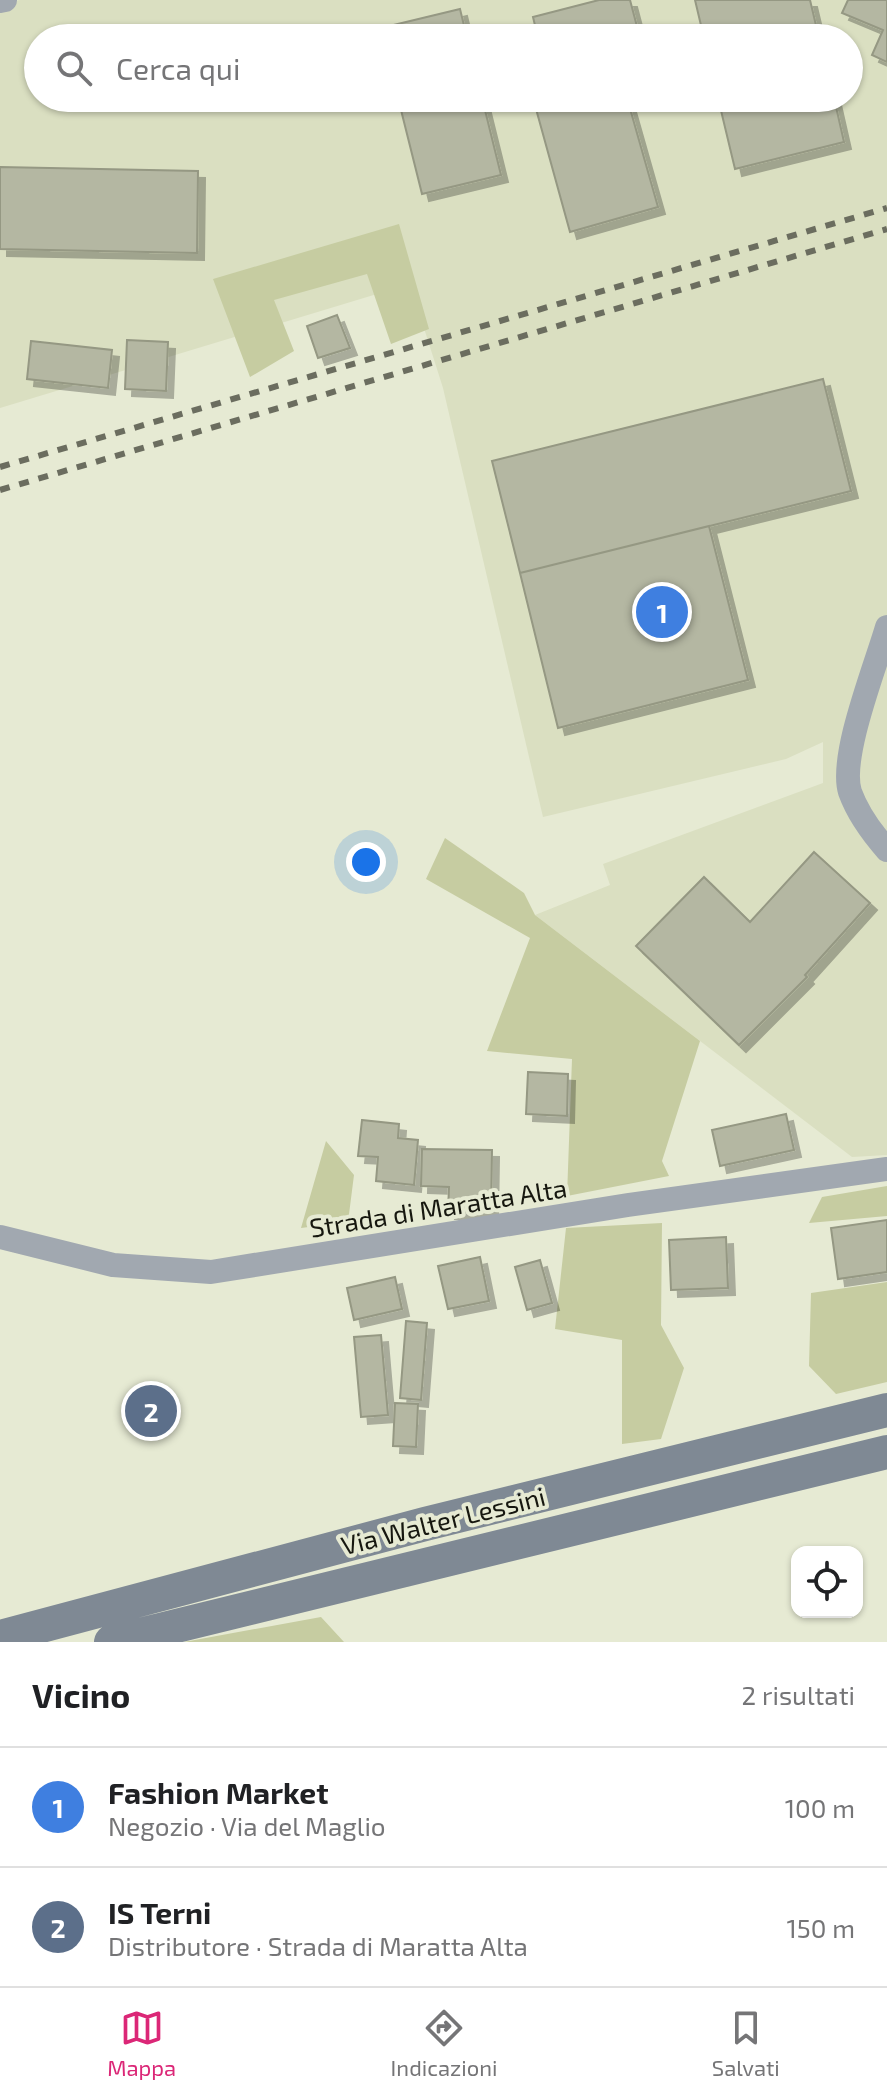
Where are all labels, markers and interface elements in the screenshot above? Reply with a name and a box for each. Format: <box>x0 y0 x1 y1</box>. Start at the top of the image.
search box <box>24 24 863 112</box>
icon: search <box>52 46 96 90</box>
text: Cerca qui <box>116 50 240 86</box>
pin: 1 <box>636 582 688 642</box>
your location <box>346 842 386 882</box>
street label: Strada di Maratta Alta <box>307 1171 569 1243</box>
pin: 2 <box>125 1381 177 1441</box>
street label: Via Walter Lessini <box>338 1480 548 1560</box>
map controls <box>791 1546 863 1618</box>
button: locate <box>791 1546 863 1618</box>
text: Vicino <box>32 1674 130 1715</box>
text: 2 risultati <box>742 1679 855 1710</box>
text: Fashion Market <box>108 1774 328 1810</box>
text: 1 <box>52 1792 64 1823</box>
text: 100 m <box>785 1792 855 1823</box>
text: Negozio · Via del Maglio <box>108 1810 386 1841</box>
text: IS Terni <box>108 1894 211 1930</box>
text: 2 <box>50 1912 66 1943</box>
text: 150 m <box>786 1912 855 1943</box>
text: Distributore · Strada di Maratta Alta <box>108 1930 528 1961</box>
tab: Mappa <box>107 2006 176 2080</box>
tab: Indicazioni <box>391 2006 497 2080</box>
tab: Salvati <box>712 2006 780 2080</box>

